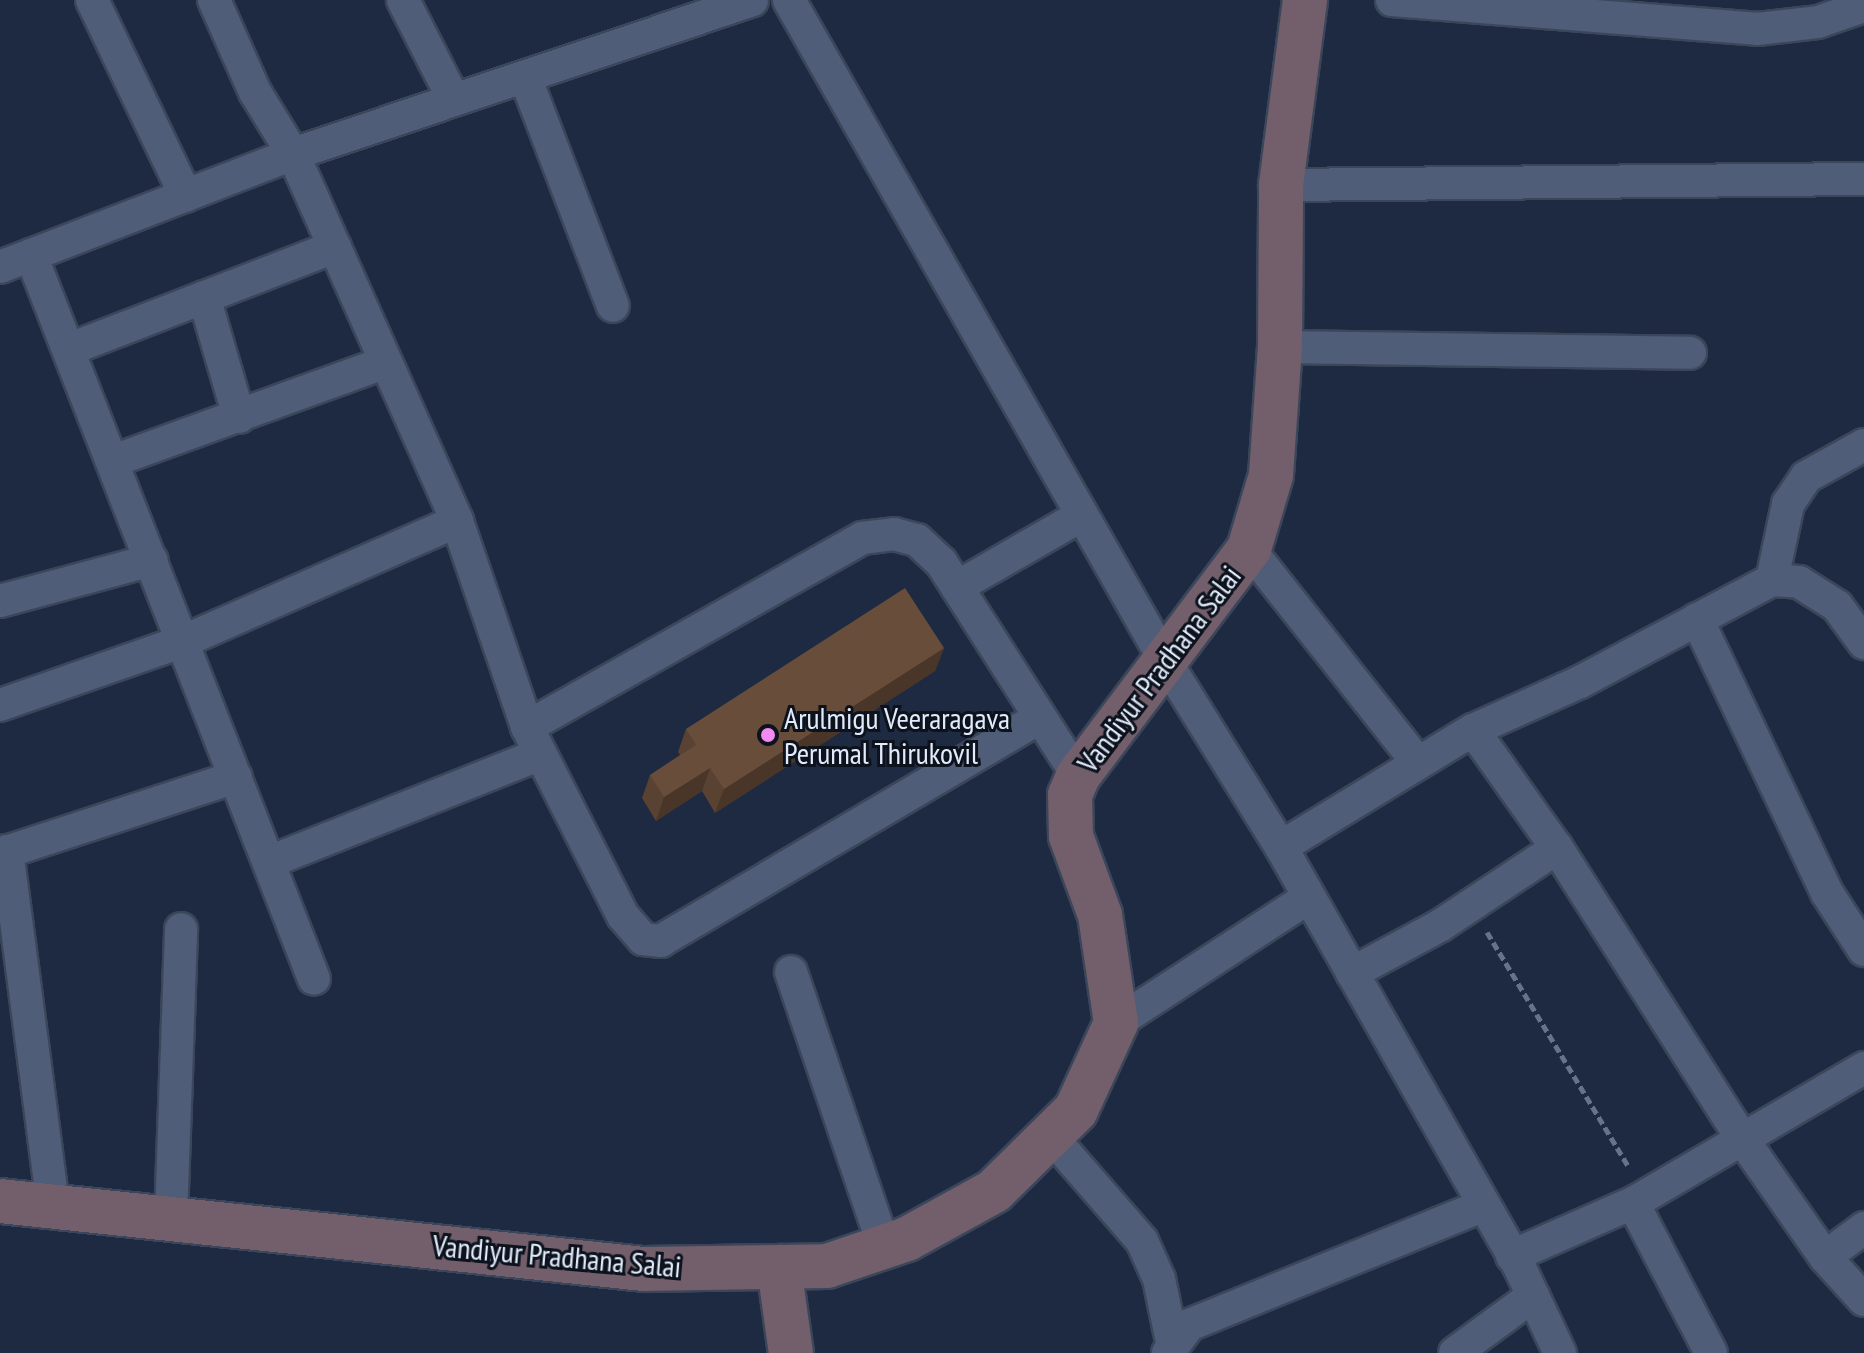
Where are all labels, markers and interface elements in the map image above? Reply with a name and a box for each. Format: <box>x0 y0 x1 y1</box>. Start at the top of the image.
street label: Vandiyur Pradhana Salai <box>1070 559 1248 779</box>
place label: Arulmigu Veeraragava Perumal Thirukovil <box>784 700 1011 770</box>
marker: Arulmigu Veeraragava Perumal Thirukovil <box>759 726 777 744</box>
street label: Vandiyur Pradhana Salai <box>431 1227 683 1285</box>

